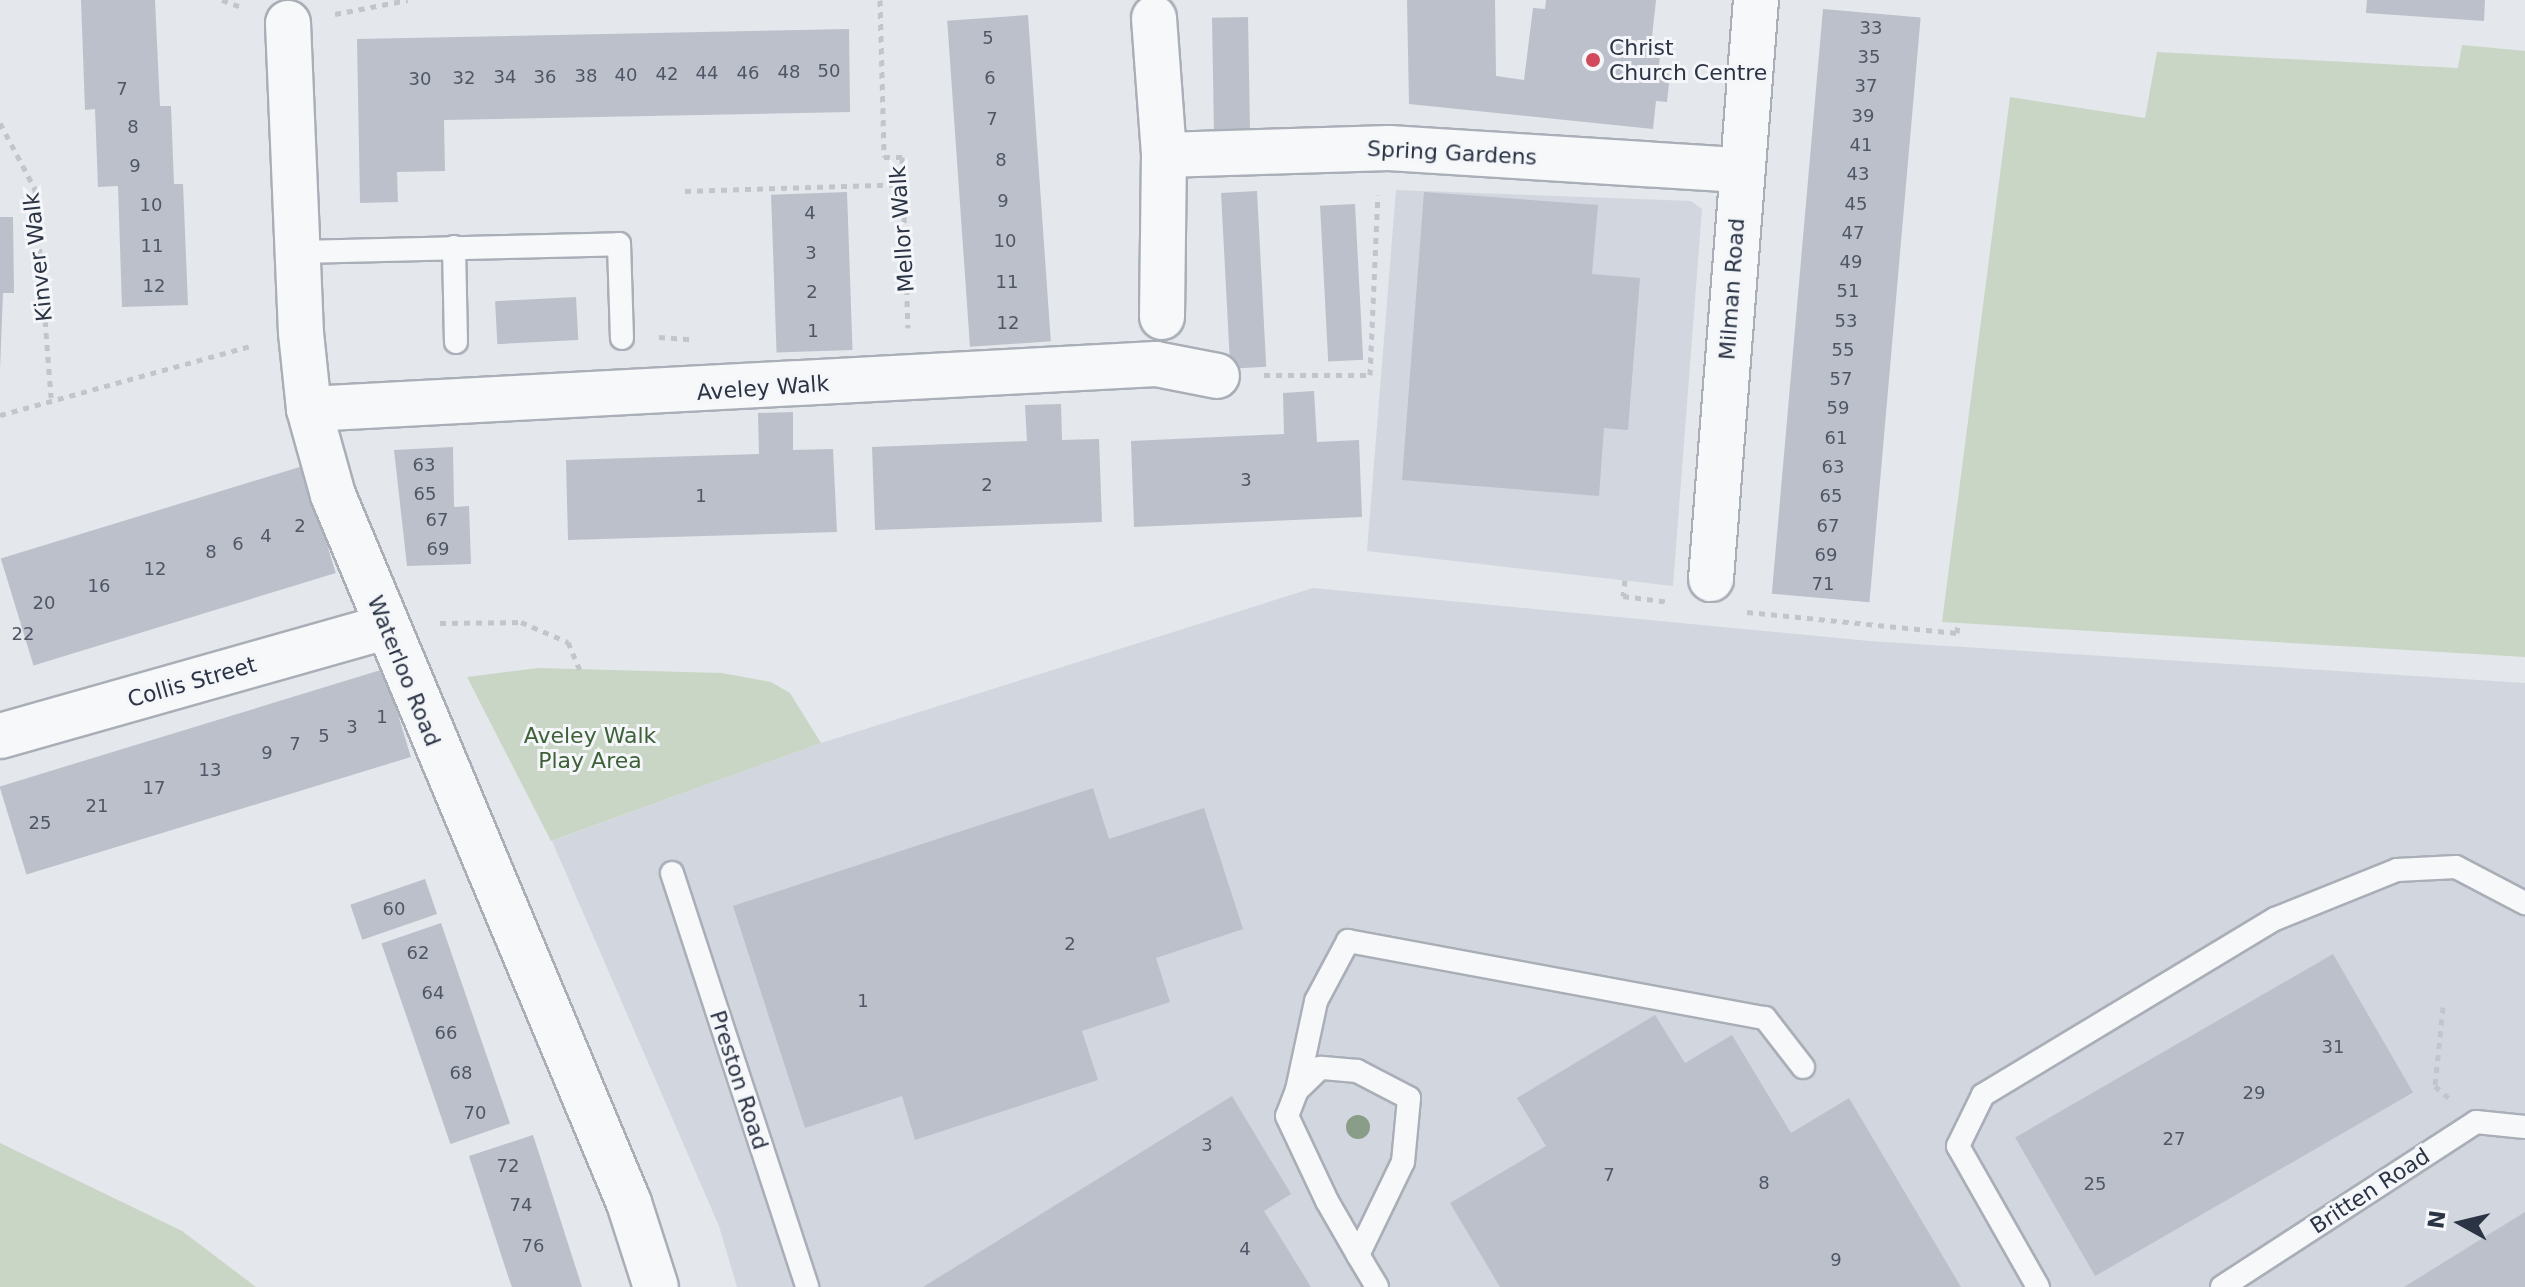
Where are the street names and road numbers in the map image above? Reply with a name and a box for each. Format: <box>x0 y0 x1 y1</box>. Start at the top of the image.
street label: Spring Gardens <box>1366 135 1538 171</box>
street label: Mellor Walk <box>884 165 920 293</box>
street label: Kinver Walk <box>18 191 58 323</box>
street label: Milman Road <box>1714 217 1750 361</box>
street label: Aveley Walk <box>696 370 830 406</box>
street label: Waterloo Road <box>362 592 446 750</box>
street label: Collis Street <box>125 651 259 713</box>
street label: Preston Road <box>704 1007 774 1153</box>
street label: Britten Road <box>2305 1143 2435 1239</box>

